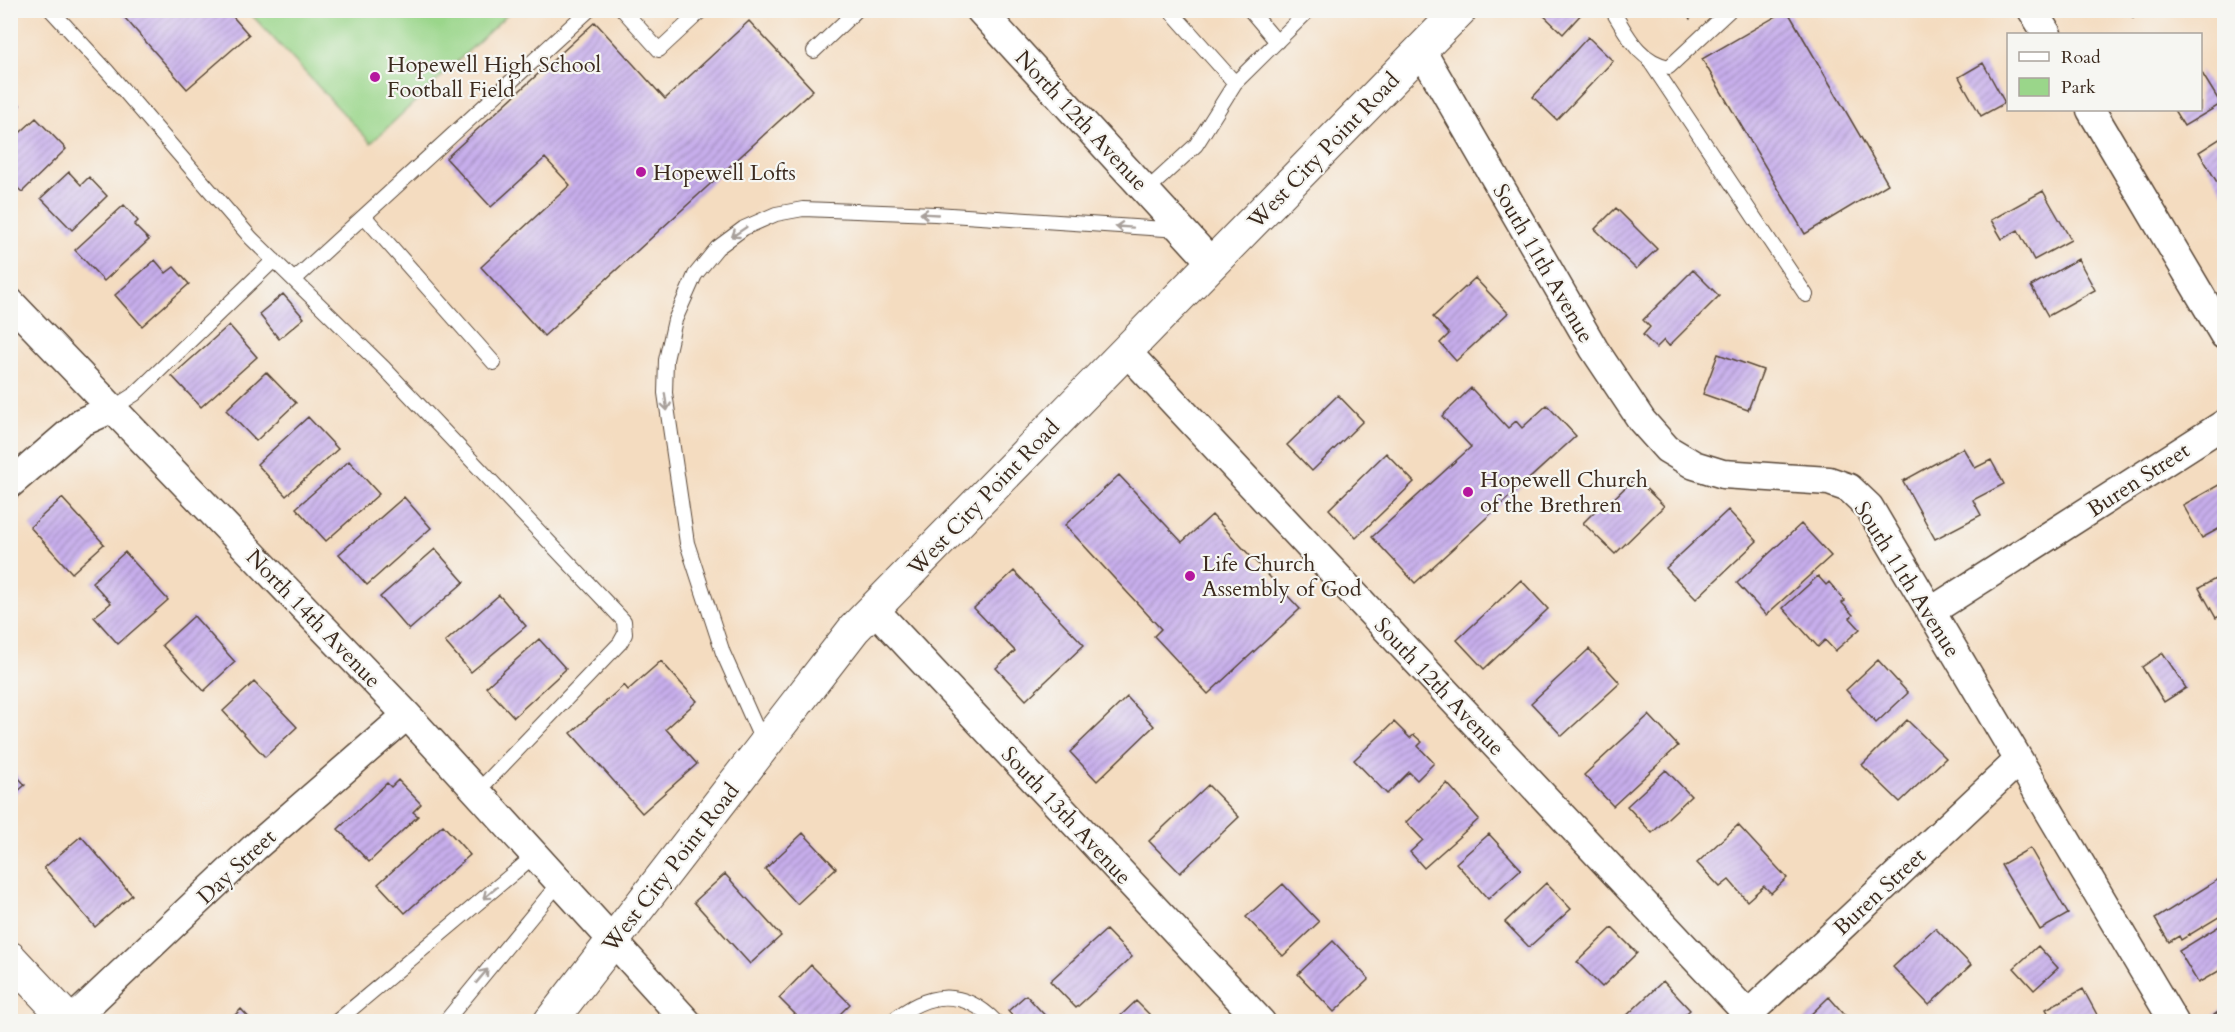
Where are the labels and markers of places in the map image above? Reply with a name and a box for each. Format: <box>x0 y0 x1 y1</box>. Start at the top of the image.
place label: Hopewell High School Football Field <box>387 50 602 105</box>
marker: Hopewell High School Football Field <box>368 70 382 84</box>
place label: Hopewell Lofts <box>653 158 796 188</box>
marker: Hopewell Lofts <box>634 165 648 179</box>
place label: Hopewell Church of the Brethren <box>1480 465 1648 520</box>
marker: Hopewell Church of the Brethren <box>1461 485 1475 499</box>
place label: Life Church Assembly of God <box>1202 549 1362 604</box>
marker: Life Church Assembly of God <box>1183 569 1197 583</box>

